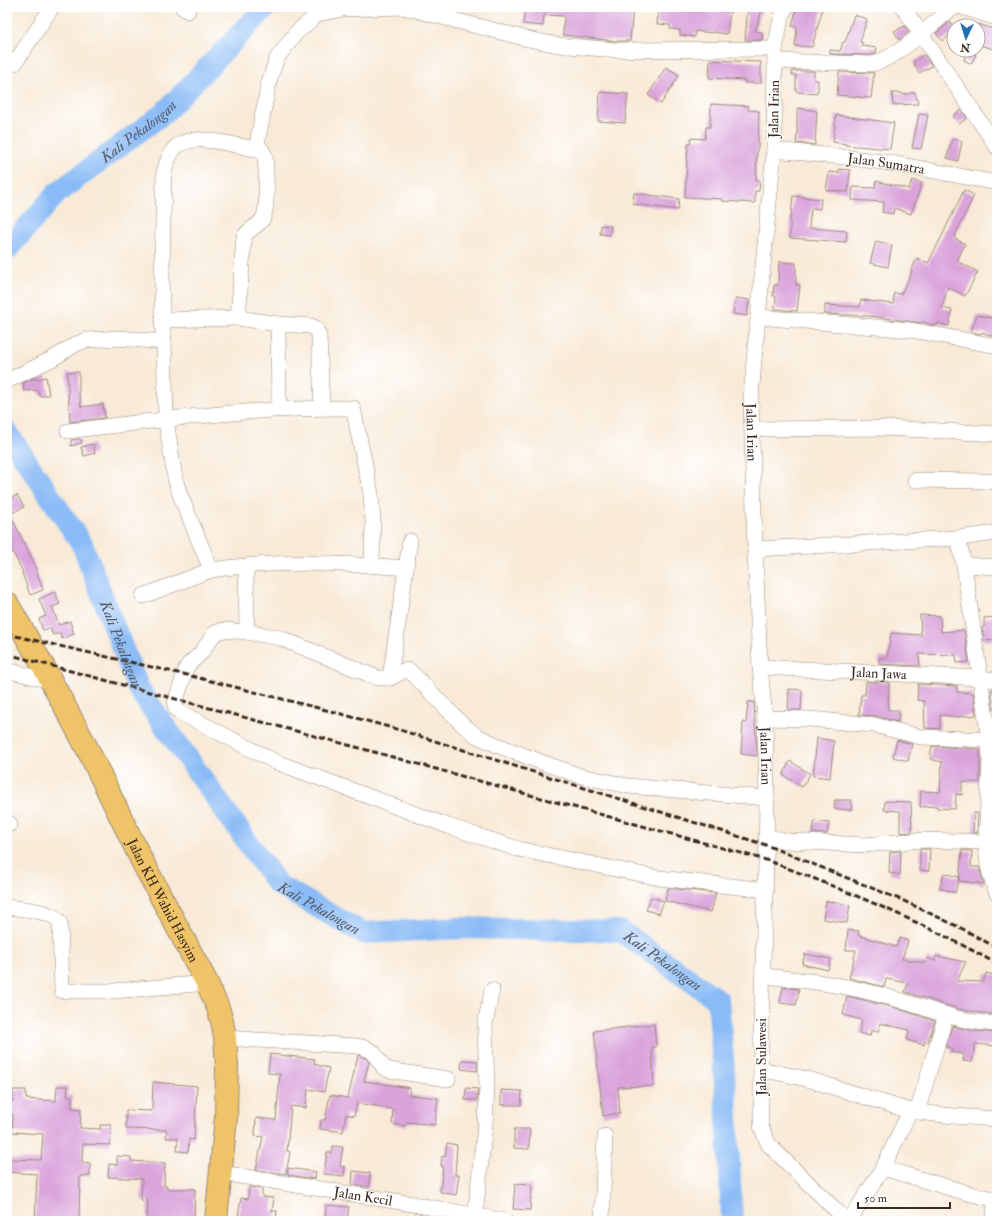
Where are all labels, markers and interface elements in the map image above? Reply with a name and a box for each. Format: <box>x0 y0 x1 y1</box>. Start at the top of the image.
north arrow <box>946 18 986 58</box>
text: N <box>959 41 972 54</box>
street label: Jalan Irian <box>765 80 783 139</box>
water label: Kali Pekalongan <box>96 96 181 167</box>
street label: Jalan Sumatra <box>846 149 926 178</box>
street label: Jalan Irian <box>743 402 761 462</box>
water label: Kali Pekalongan <box>95 597 146 690</box>
street label: Jalan Jawa <box>849 663 907 683</box>
street label: Jalan Irian <box>757 726 775 785</box>
street label: Jalan KH Wahid Hasyim <box>123 835 203 965</box>
water label: Kali Pekalongan <box>274 877 363 939</box>
water label: Kali Pekalongan <box>619 926 706 995</box>
street label: Jalan Sulawesi <box>753 1018 770 1097</box>
street label: Jalan Kecil <box>332 1183 394 1209</box>
scale bar <box>858 1184 950 1210</box>
text: 50 m <box>864 1191 888 1206</box>

